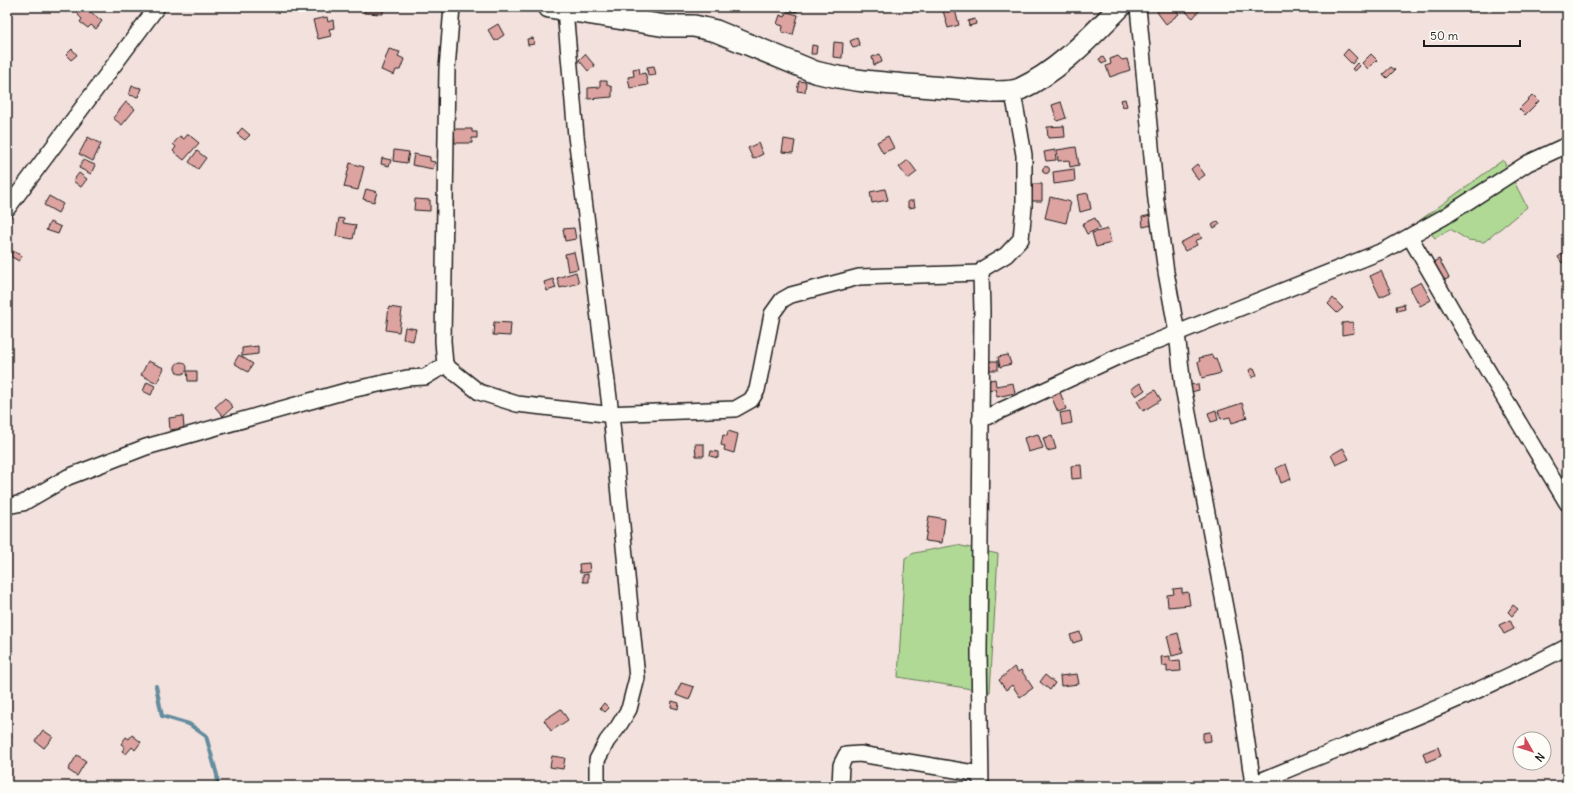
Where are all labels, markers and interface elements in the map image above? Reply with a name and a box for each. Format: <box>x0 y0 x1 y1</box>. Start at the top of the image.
scale bar <box>1424 22 1520 48</box>
text: 50 m <box>1430 28 1459 43</box>
north arrow <box>1512 731 1552 771</box>
text: N <box>1532 750 1548 765</box>

